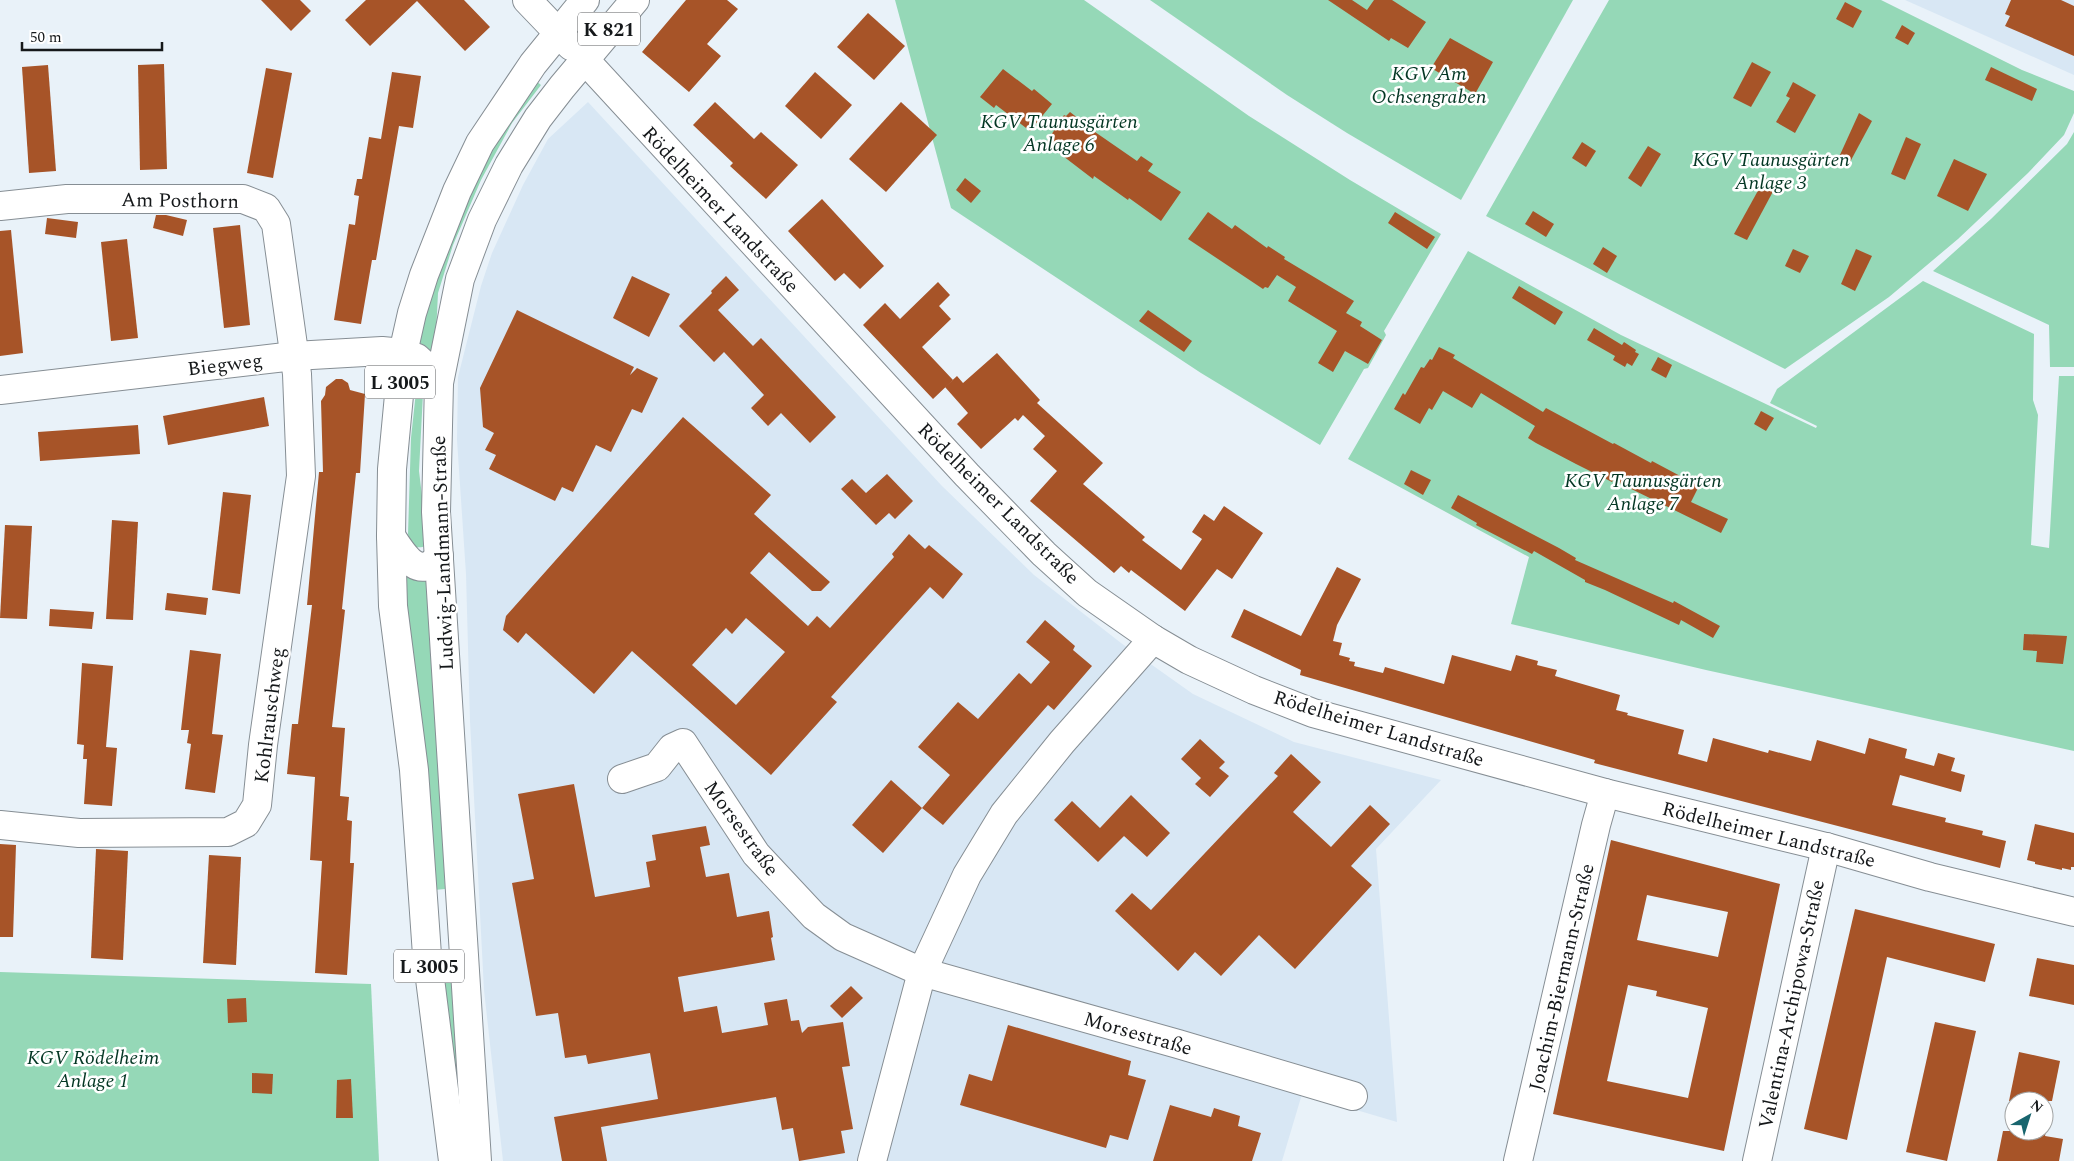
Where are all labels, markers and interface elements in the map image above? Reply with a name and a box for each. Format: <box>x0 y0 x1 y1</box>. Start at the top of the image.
road number: K 821 <box>578 12 640 46</box>
scale bar <box>22 20 162 52</box>
text: 50 m <box>30 26 62 49</box>
park label: KGV Am Ochsengraben <box>1371 59 1487 112</box>
park label: KGV Taunusgärten Anlage 6 <box>980 107 1138 160</box>
street label: Rödelheimer Landstraße <box>635 119 806 300</box>
park label: KGV Taunusgärten Anlage 3 <box>1692 145 1850 198</box>
street label: Am Posthorn <box>121 185 239 217</box>
street label: Biegweg <box>186 345 265 384</box>
road number: L 3005 <box>365 366 435 398</box>
street label: Rödelheimer Landstraße <box>910 416 1086 592</box>
street label: Ludwig-Landmann-Straße <box>424 435 462 671</box>
park label: KGV Taunusgärten Anlage 7 <box>1564 466 1722 519</box>
street label: Kohlrauschweg <box>247 645 293 785</box>
street label: Rödelheimer Landstraße <box>1270 683 1488 775</box>
street label: Morsestraße <box>696 775 786 883</box>
street label: Rödelheimer Landstraße <box>1659 794 1879 876</box>
street label: Joachim-Biermann-Straße <box>1521 861 1603 1094</box>
street label: Valentina-Archipowa-Straße <box>1751 877 1833 1132</box>
road number: L 3005 <box>394 949 464 982</box>
street label: Morsestraße <box>1080 1004 1196 1064</box>
park label: KGV Rödelheim Anlage 1 <box>27 1043 160 1096</box>
north arrow <box>2004 1091 2054 1141</box>
text: N <box>2026 1095 2048 1118</box>

